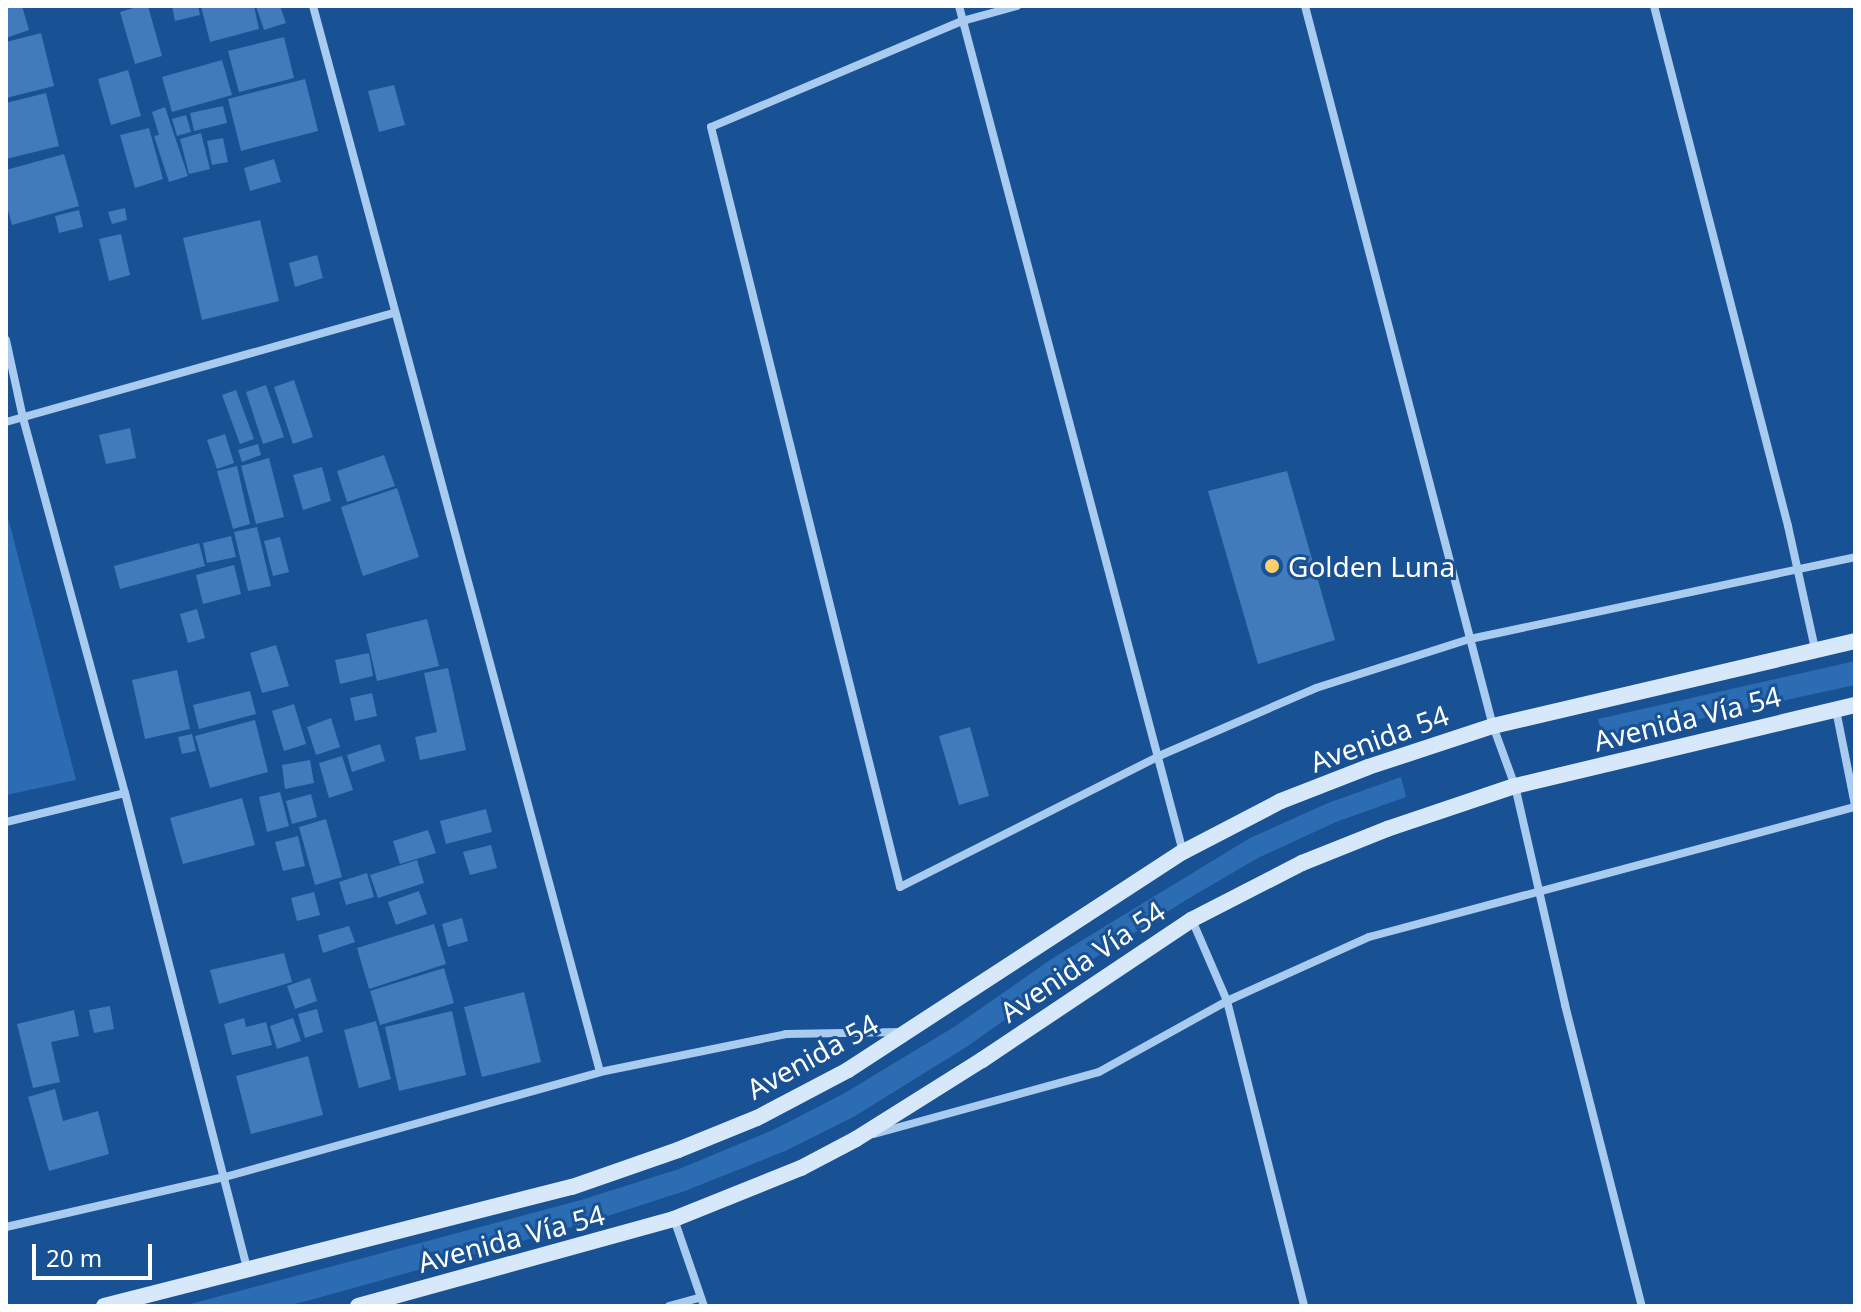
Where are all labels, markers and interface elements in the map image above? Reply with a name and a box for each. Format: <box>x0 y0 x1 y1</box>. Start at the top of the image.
place label: Golden Luna <box>1288 549 1455 583</box>
marker: Golden Luna <box>1263 557 1281 575</box>
street label: Avenida Vía 54 <box>1590 679 1784 757</box>
street label: Avenida 54 <box>1305 697 1453 779</box>
street label: Avenida Vía 54 <box>993 893 1171 1029</box>
street label: Avenida 54 <box>741 1006 883 1106</box>
street label: Avenida Vía 54 <box>414 1197 608 1279</box>
scale bar <box>36 1228 156 1278</box>
text: 20 m <box>46 1241 102 1274</box>

